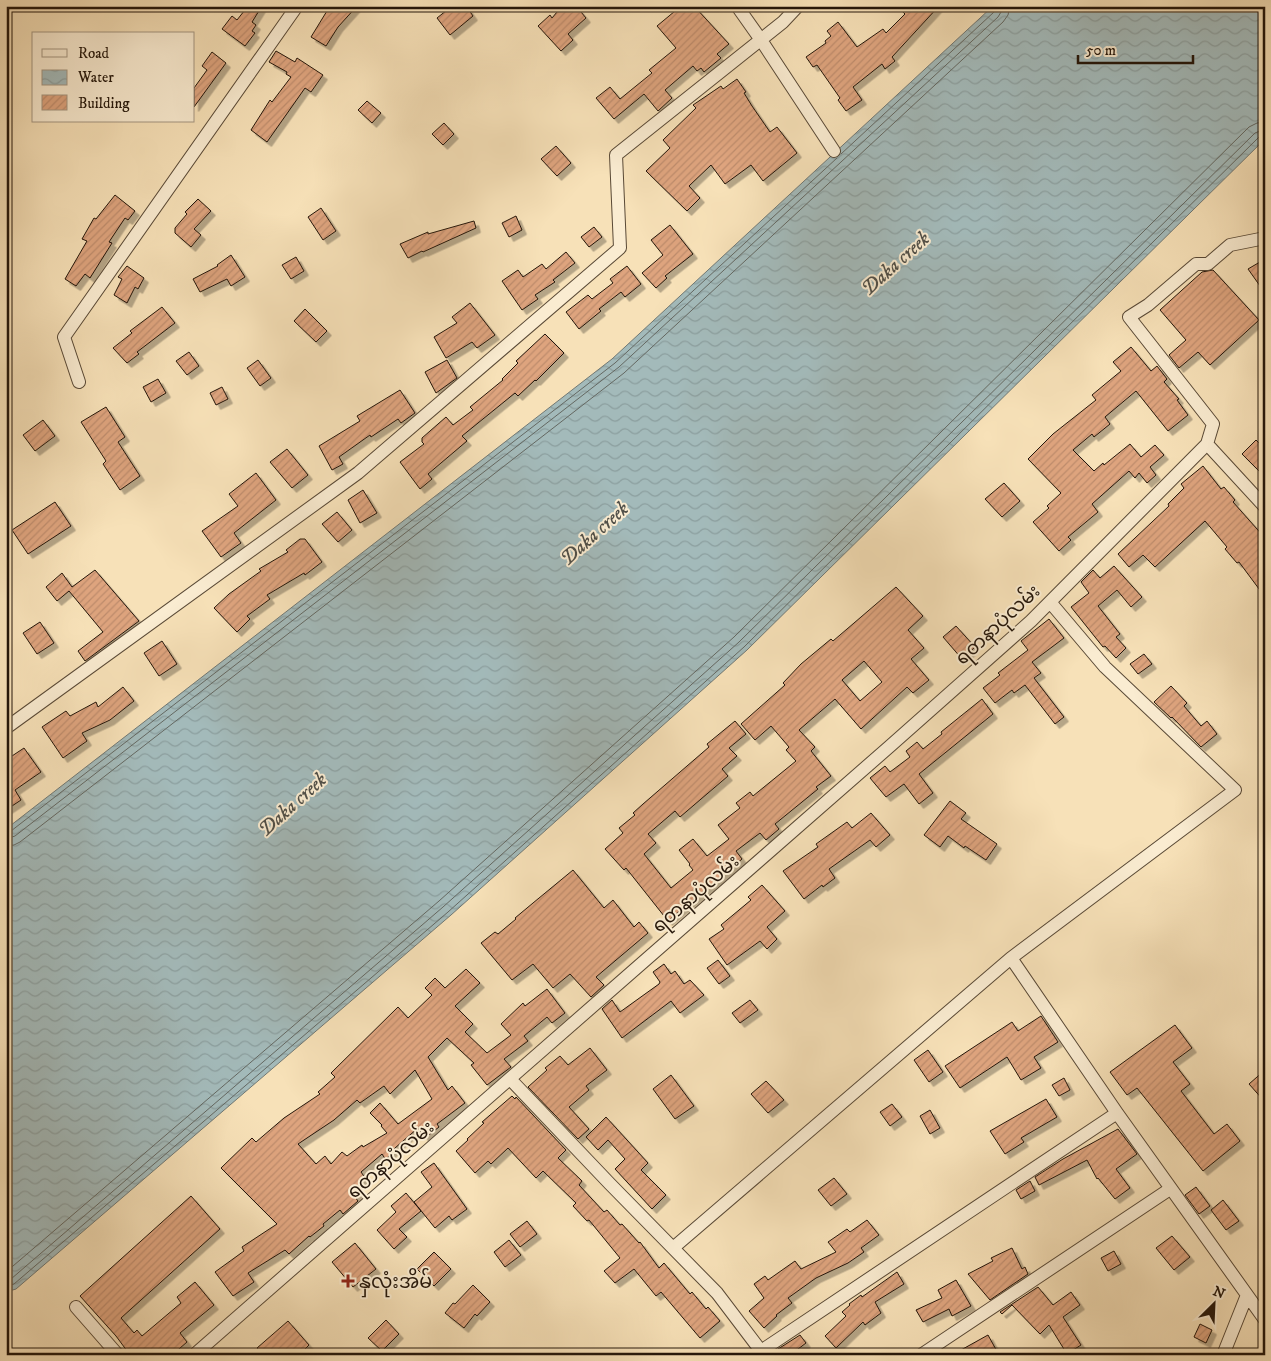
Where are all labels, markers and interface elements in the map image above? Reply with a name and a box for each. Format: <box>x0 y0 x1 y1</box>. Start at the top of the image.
legend <box>32 32 195 122</box>
scale bar <box>1078 32 1194 64</box>
text: 50 m <box>1086 41 1116 60</box>
text: Road <box>78 44 110 63</box>
text: Water <box>77 68 114 87</box>
text: Building <box>78 94 130 113</box>
water label: Daka creek <box>856 226 936 301</box>
water label: Daka creek <box>555 496 635 571</box>
street label: ရတနာပုံလမ်း <box>948 577 1048 673</box>
water label: Daka creek <box>253 767 333 842</box>
street label: ရတနာပုံလမ်း <box>645 847 747 941</box>
street label: ရတနာပုံလမ်း <box>340 1113 442 1207</box>
place label: နှလုံးအိမ် <box>359 1267 432 1298</box>
marker: နှလုံးအိမ် <box>341 1274 355 1288</box>
north arrow <box>1188 1278 1238 1328</box>
text: N <box>1210 1282 1228 1304</box>

